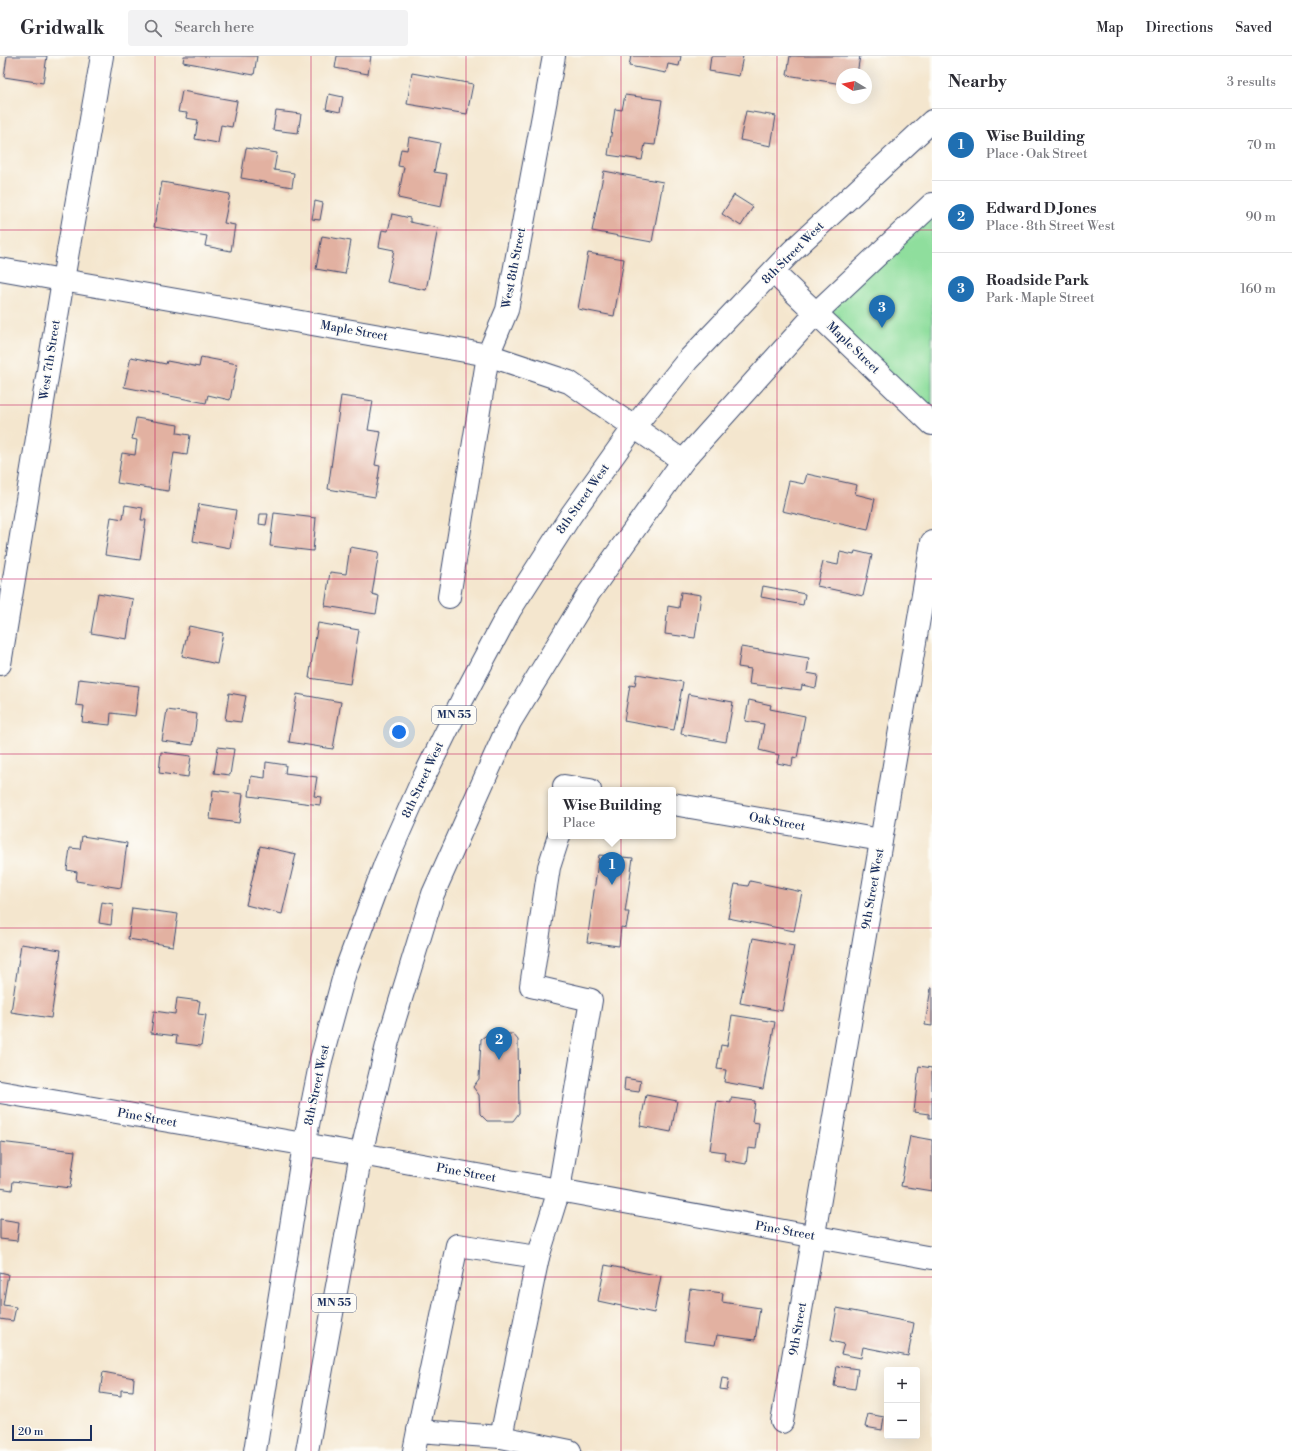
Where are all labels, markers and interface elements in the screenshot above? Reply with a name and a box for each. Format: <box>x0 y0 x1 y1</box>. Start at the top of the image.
search box <box>128 10 408 46</box>
text: Gridwalk <box>20 16 104 40</box>
icon: search <box>142 17 164 39</box>
text: Search here <box>174 18 254 37</box>
text: Map <box>1096 19 1124 37</box>
text: Directions <box>1146 19 1213 37</box>
text: Saved <box>1235 19 1272 37</box>
north arrow <box>836 68 872 104</box>
text: Nearby <box>948 71 1007 93</box>
text: 3 results <box>1227 74 1276 90</box>
text: Wise Building <box>986 127 1084 146</box>
text: 1 <box>958 137 964 153</box>
text: 70 m <box>1247 137 1276 153</box>
text: Place · Oak Street <box>986 146 1087 162</box>
text: Edward D Jones <box>986 199 1097 218</box>
text: 2 <box>957 209 965 225</box>
text: 90 m <box>1245 209 1276 225</box>
street label: 8th Street West <box>759 218 828 287</box>
text: Place · 8th Street West <box>986 218 1115 234</box>
street label: West 8th Street <box>499 225 529 311</box>
text: Roadside Park <box>986 271 1089 290</box>
text: 3 <box>957 281 965 297</box>
text: 160 m <box>1240 281 1276 297</box>
text: Park · Maple Street <box>986 290 1095 306</box>
pin: 3 <box>869 295 895 328</box>
street label: West 7th Street <box>36 318 64 402</box>
street label: Maple Street <box>319 318 390 344</box>
street label: Maple Street <box>823 319 883 378</box>
street label: 8th Street West <box>553 460 613 537</box>
road number: MN 55 <box>432 706 476 724</box>
your location <box>389 722 409 742</box>
street label: 8th Street West <box>399 739 447 820</box>
popup <box>548 787 676 839</box>
text: Wise Building <box>563 796 661 815</box>
street label: Oak Street <box>748 810 807 834</box>
text: Place <box>563 815 595 831</box>
street label: 9th Street West <box>858 847 888 931</box>
pin: 1 <box>599 852 625 885</box>
pin: 2 <box>486 1027 512 1060</box>
street label: 8th Street West <box>301 1043 333 1127</box>
street label: Pine Street <box>116 1105 179 1131</box>
street label: Pine Street <box>435 1160 498 1186</box>
street label: Pine Street <box>754 1218 817 1244</box>
road number: MN 55 <box>312 1294 356 1312</box>
street label: 9th Street <box>786 1300 810 1357</box>
map controls <box>884 1367 920 1439</box>
button: + <box>884 1367 920 1403</box>
button: − <box>884 1403 920 1439</box>
scale bar <box>12 1423 92 1442</box>
text: 20 m <box>18 1425 43 1439</box>

